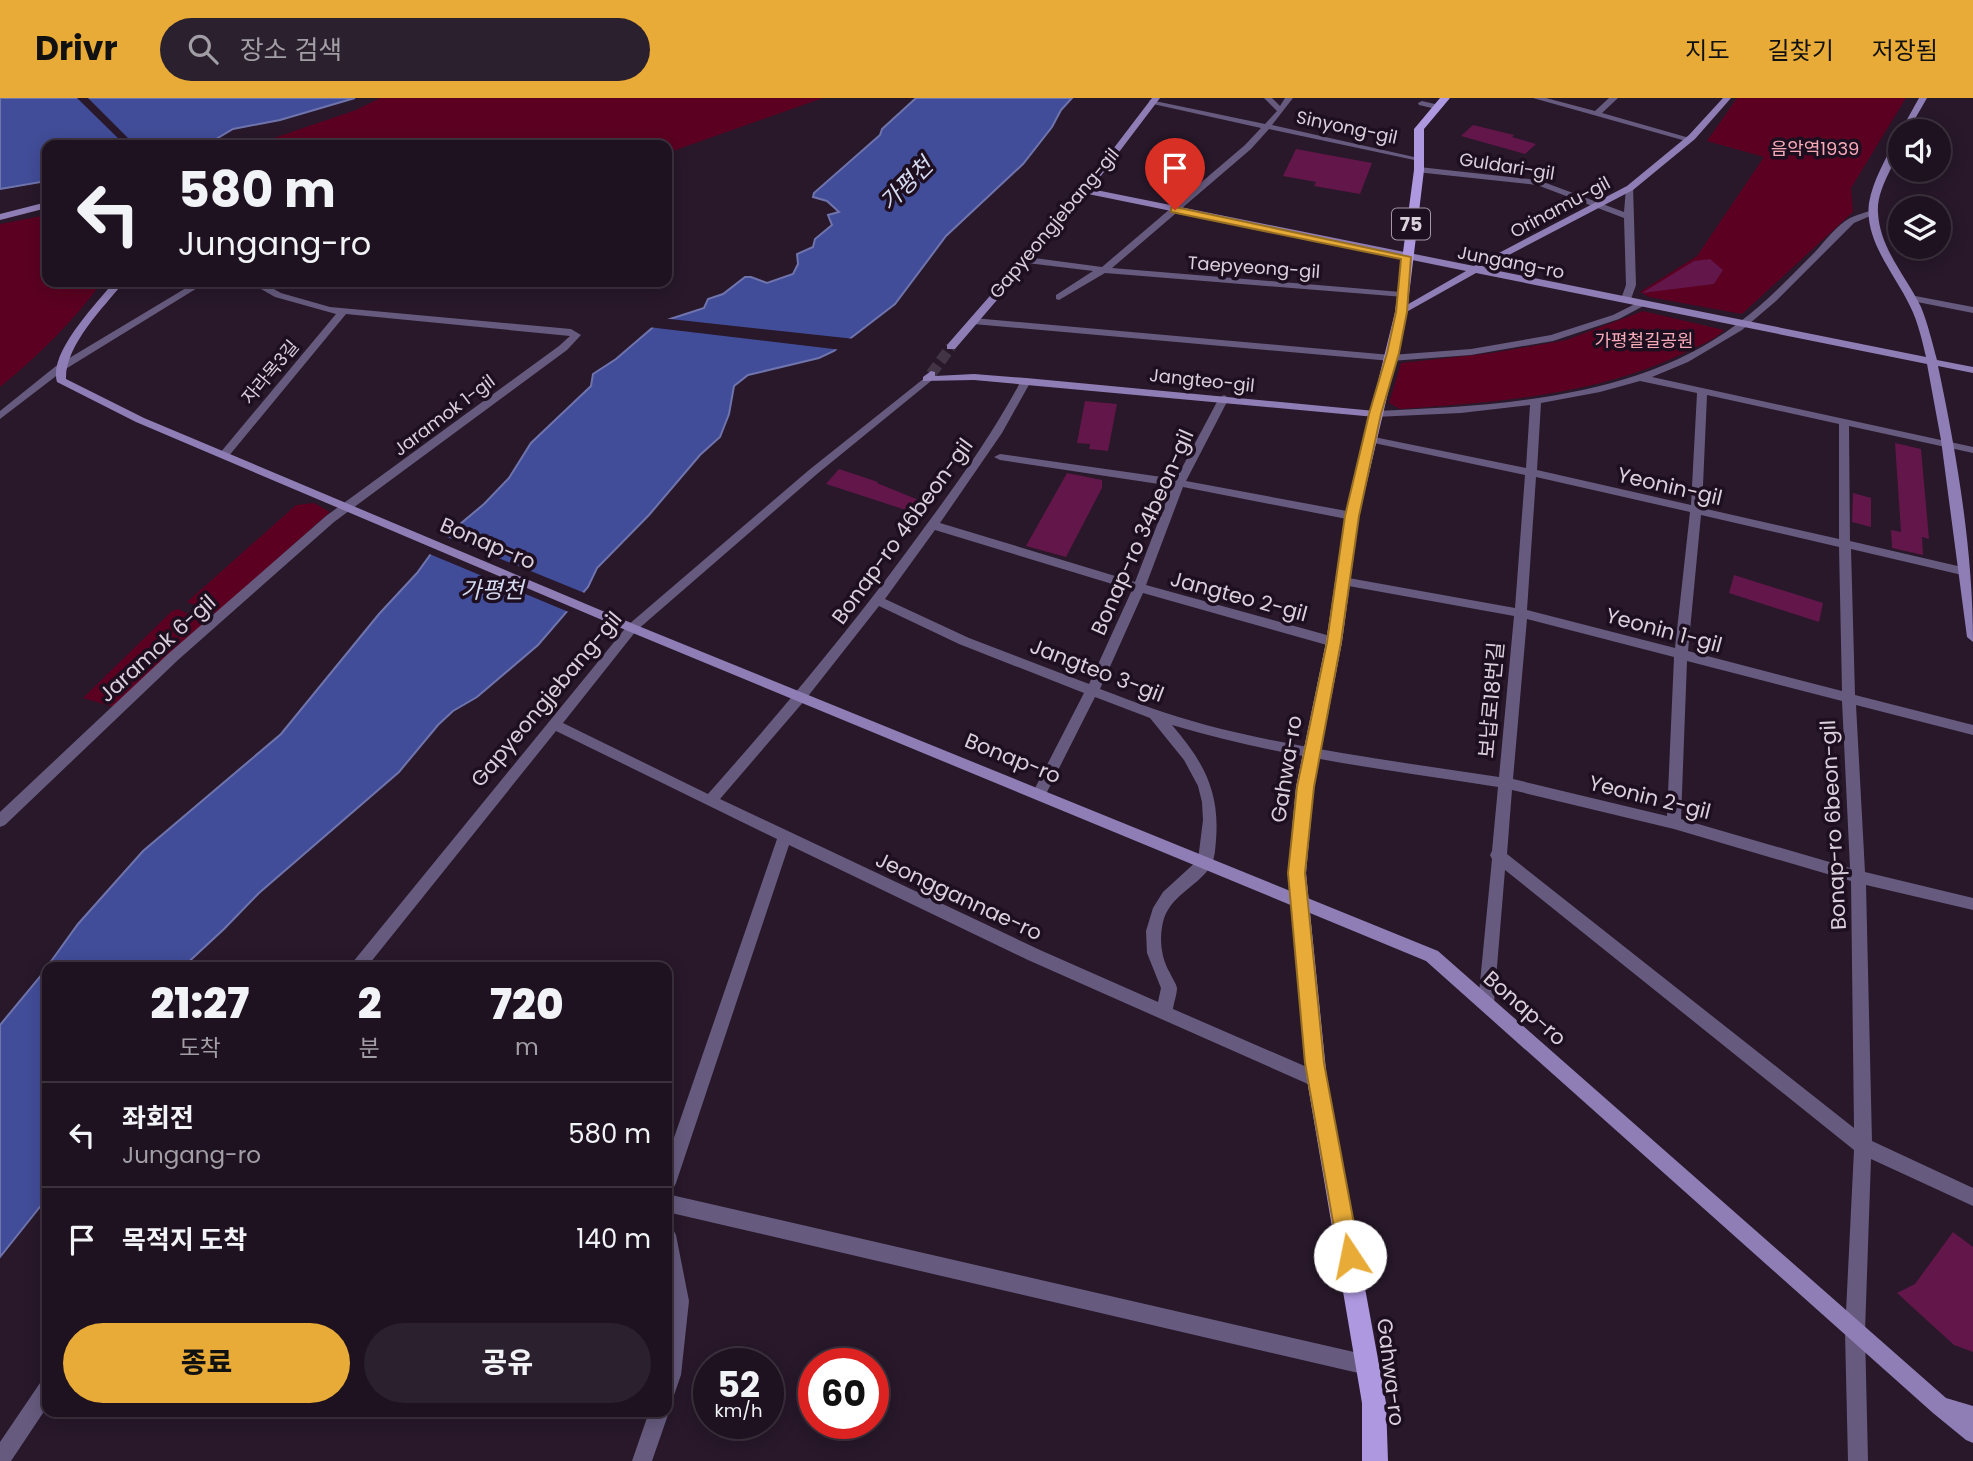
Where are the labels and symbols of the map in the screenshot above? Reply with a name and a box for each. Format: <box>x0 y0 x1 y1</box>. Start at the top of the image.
street label: Sinyong-gil <box>1294 104 1400 150</box>
park label: 음악역1939 <box>1771 136 1859 161</box>
pin <box>1145 138 1205 210</box>
street label: Gapyeongjebang-gil <box>984 142 1124 304</box>
street label: Guldari-gil <box>1457 146 1557 186</box>
water label: 가평천 <box>872 148 942 218</box>
street label: Orinamu-gil <box>1506 170 1614 244</box>
road number: 75 <box>1392 208 1430 240</box>
street label: Jungang-ro <box>1455 239 1567 285</box>
street label: Taepyeong-gil <box>1187 250 1321 284</box>
park label: 가평철길공원 <box>1594 328 1694 353</box>
street label: 자라목3길 <box>236 335 304 409</box>
street label: Jangteo-gil <box>1148 362 1256 398</box>
street label: Jaramok 1-gil <box>388 368 500 462</box>
street label: Bonap-ro 34beon-gil <box>1084 425 1200 639</box>
street label: Bonap-ro 46beon-gil <box>825 432 979 630</box>
street label: Yeonin-gil <box>1615 460 1725 512</box>
street label: Bonap-ro <box>436 510 540 576</box>
street label: Jangteo 2-gil <box>1167 564 1311 628</box>
water label: 가평천 <box>460 574 527 606</box>
street label: Jaramok 6-gil <box>92 588 222 708</box>
street label: Yeonin 1-gil <box>1603 601 1725 659</box>
street label: Gapyeongjebang-gil <box>464 605 628 793</box>
street label: Jangteo 3-gil <box>1026 631 1168 709</box>
street label: 보납로18번길 <box>1471 641 1511 759</box>
street label: Gahwa-ro <box>1263 713 1309 825</box>
street label: Bonap-ro 6beon-gil <box>1813 719 1853 931</box>
street label: Bonap-ro <box>961 726 1065 790</box>
street label: Yeonin 2-gil <box>1586 768 1714 826</box>
street label: Jeonggannae-ro <box>871 845 1047 947</box>
street label: Bonap-ro <box>1477 964 1573 1052</box>
position arrow <box>1313 1219 1387 1293</box>
street label: Gahwa-ro <box>1370 1317 1412 1427</box>
speed limit sign: 60 <box>798 1348 889 1439</box>

